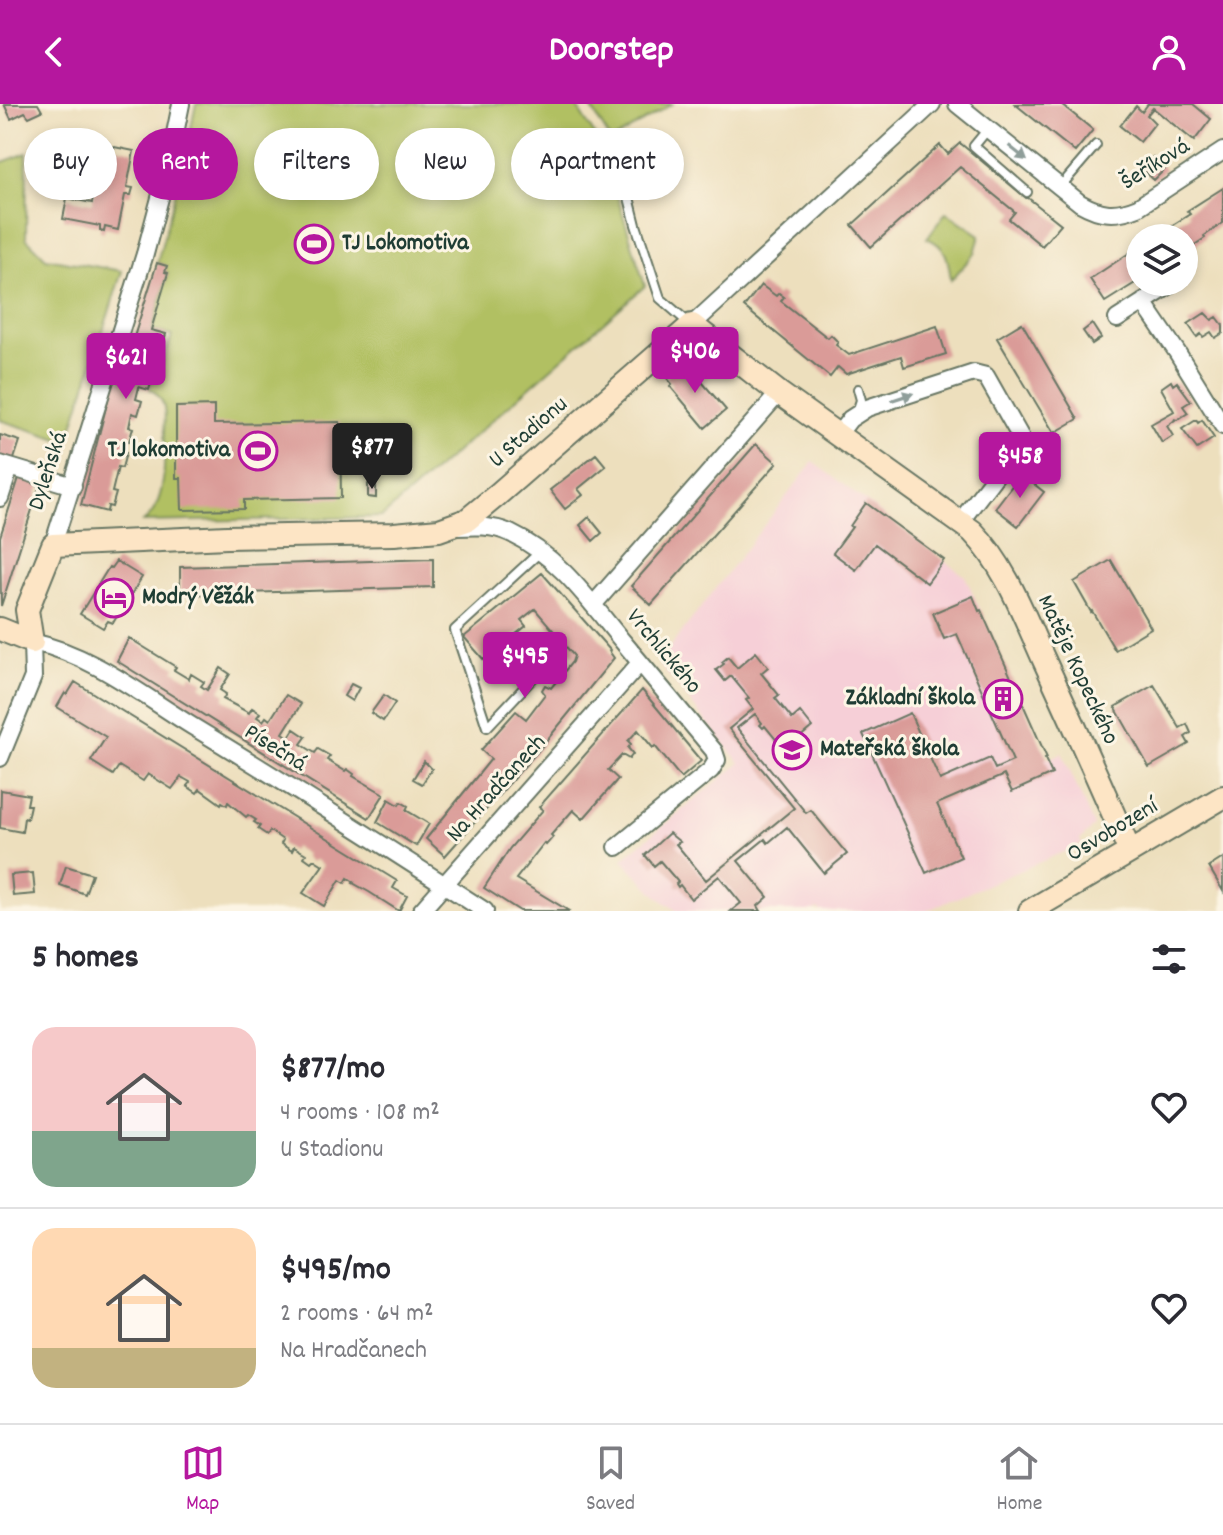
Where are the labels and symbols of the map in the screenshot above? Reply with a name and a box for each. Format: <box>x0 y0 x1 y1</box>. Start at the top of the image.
street label: Šeříková <box>1115 130 1197 200</box>
one-way arrow <box>1008 144 1028 161</box>
sports icon: TJ Lokomotiva <box>293 223 335 265</box>
place label: TJ Lokomotiva <box>342 227 469 261</box>
pin: $406 <box>648 327 742 395</box>
pin: $621 <box>79 333 173 401</box>
street label: U Stadionu <box>482 389 576 477</box>
one-way arrow <box>890 390 914 402</box>
pin: $877 <box>325 423 419 491</box>
street label: Dyleňská <box>20 427 78 515</box>
sports icon: TJ lokomotiva <box>237 430 279 472</box>
pin: $458 <box>973 432 1067 500</box>
place label: TJ lokomotiva <box>108 434 231 468</box>
hotel icon: Modrý Věžák <box>93 577 135 619</box>
place label: Modrý Věžák <box>142 581 254 615</box>
street label: Matěje Kopeckého <box>1027 590 1127 750</box>
street label: Vrchlického <box>617 602 709 702</box>
pin: $495 <box>478 632 572 700</box>
building icon: Základní škola <box>982 678 1024 720</box>
place label: Základní škola <box>846 682 976 716</box>
street label: Písečná <box>237 716 313 782</box>
street label: Na Hradčanech <box>439 727 555 851</box>
school or university icon: Mateřská škola <box>771 729 813 771</box>
place label: Mateřská škola <box>820 733 960 767</box>
street label: Osvobození <box>1061 790 1166 872</box>

